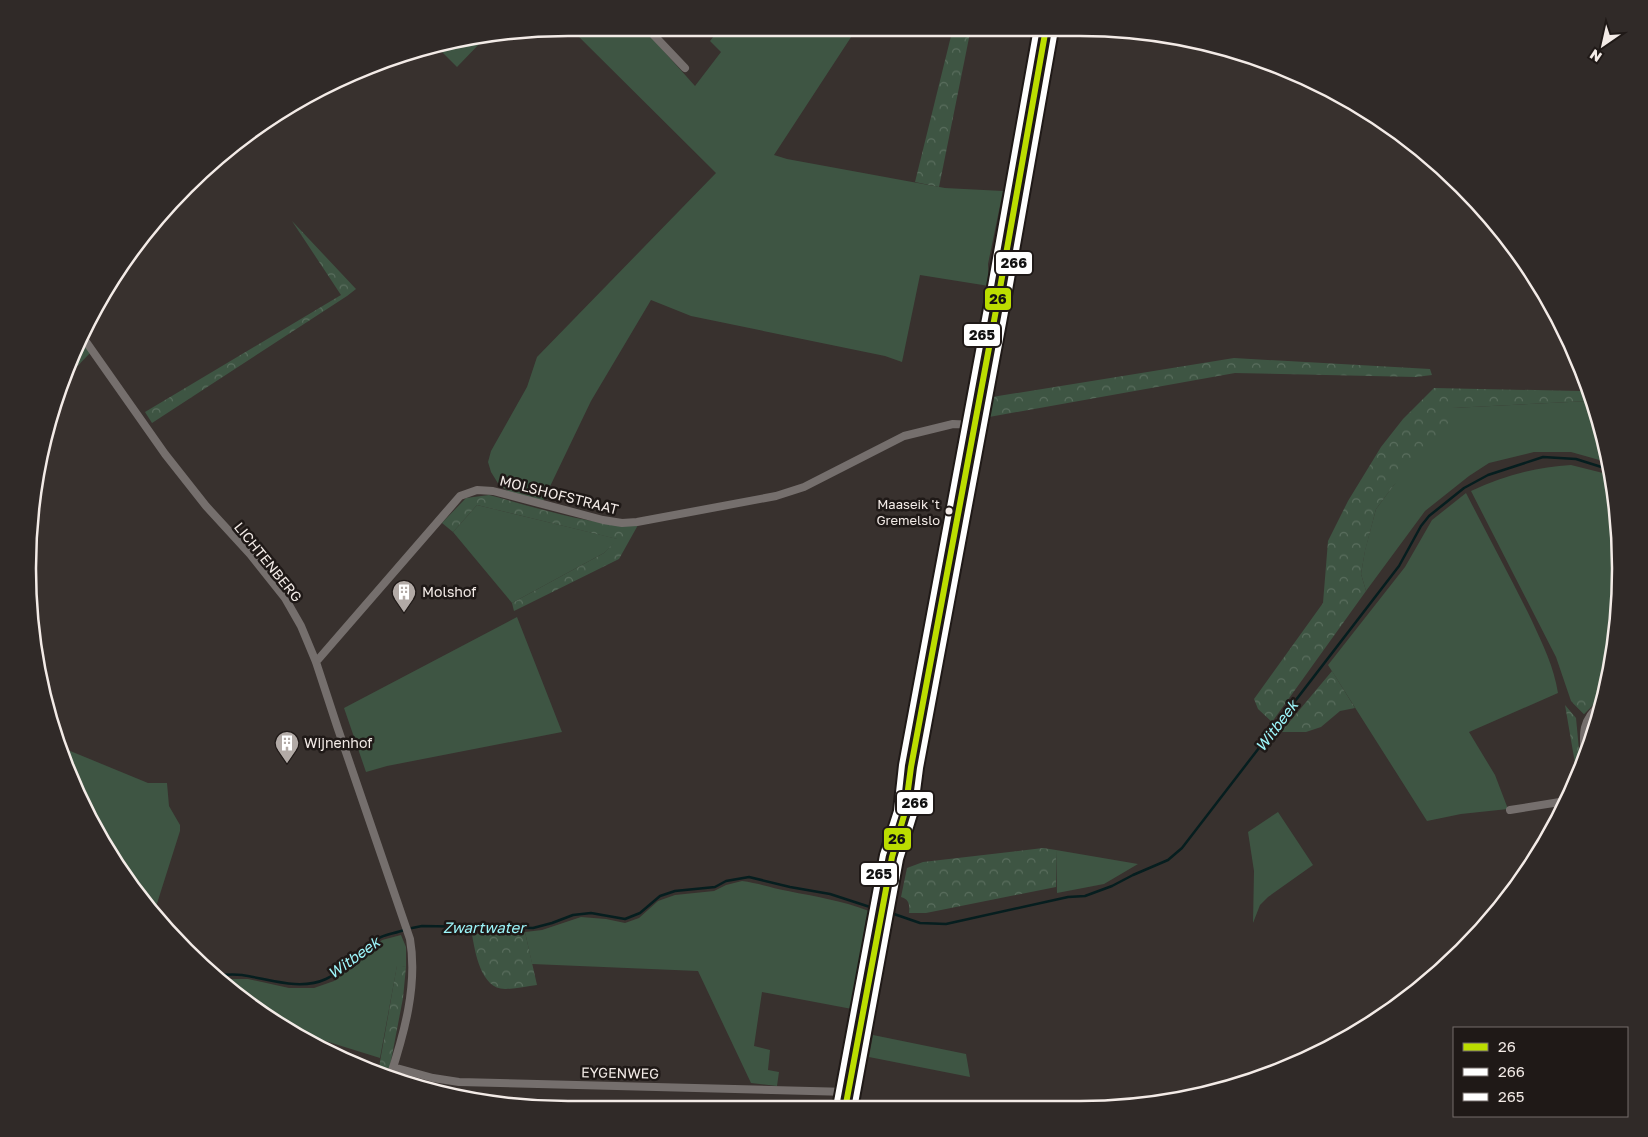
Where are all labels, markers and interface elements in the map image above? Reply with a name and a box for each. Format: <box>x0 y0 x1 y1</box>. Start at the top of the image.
north arrow <box>1578 20 1628 70</box>
text: N <box>1586 46 1605 66</box>
line badge: 266 <box>995 251 1033 275</box>
text: 266 <box>1001 254 1027 271</box>
line badge: 26 <box>984 287 1012 311</box>
text: 26 <box>989 290 1007 307</box>
line badge: 265 <box>963 323 1001 347</box>
text: 265 <box>969 326 995 343</box>
street label: MOLSHOFSTRAAT <box>498 472 621 518</box>
place label: Maaseik 't Gremelslo <box>876 496 940 528</box>
marker: Maaseik 't Gremelslo <box>944 506 954 516</box>
street label: LICHTENBERG <box>231 518 306 605</box>
building icon: Molshof <box>391 579 417 613</box>
place label: Molshof <box>422 583 476 600</box>
water label: Witbeek <box>1251 695 1302 755</box>
building icon: Wijnenhof <box>274 730 300 764</box>
place label: Wijnenhof <box>304 734 372 751</box>
line badge: 266 <box>896 791 934 815</box>
text: 266 <box>902 794 928 811</box>
line badge: 26 <box>883 827 912 851</box>
text: 26 <box>888 830 906 847</box>
line badge: 265 <box>860 862 898 886</box>
text: 265 <box>866 865 892 882</box>
water label: Zwartwater <box>443 918 527 936</box>
water label: Witbeek <box>324 932 384 982</box>
legend <box>1453 1027 1628 1117</box>
text: 26 <box>1498 1037 1516 1055</box>
text: 266 <box>1498 1062 1525 1080</box>
street label: EYGENWEG <box>581 1063 659 1082</box>
text: 265 <box>1498 1087 1524 1105</box>

